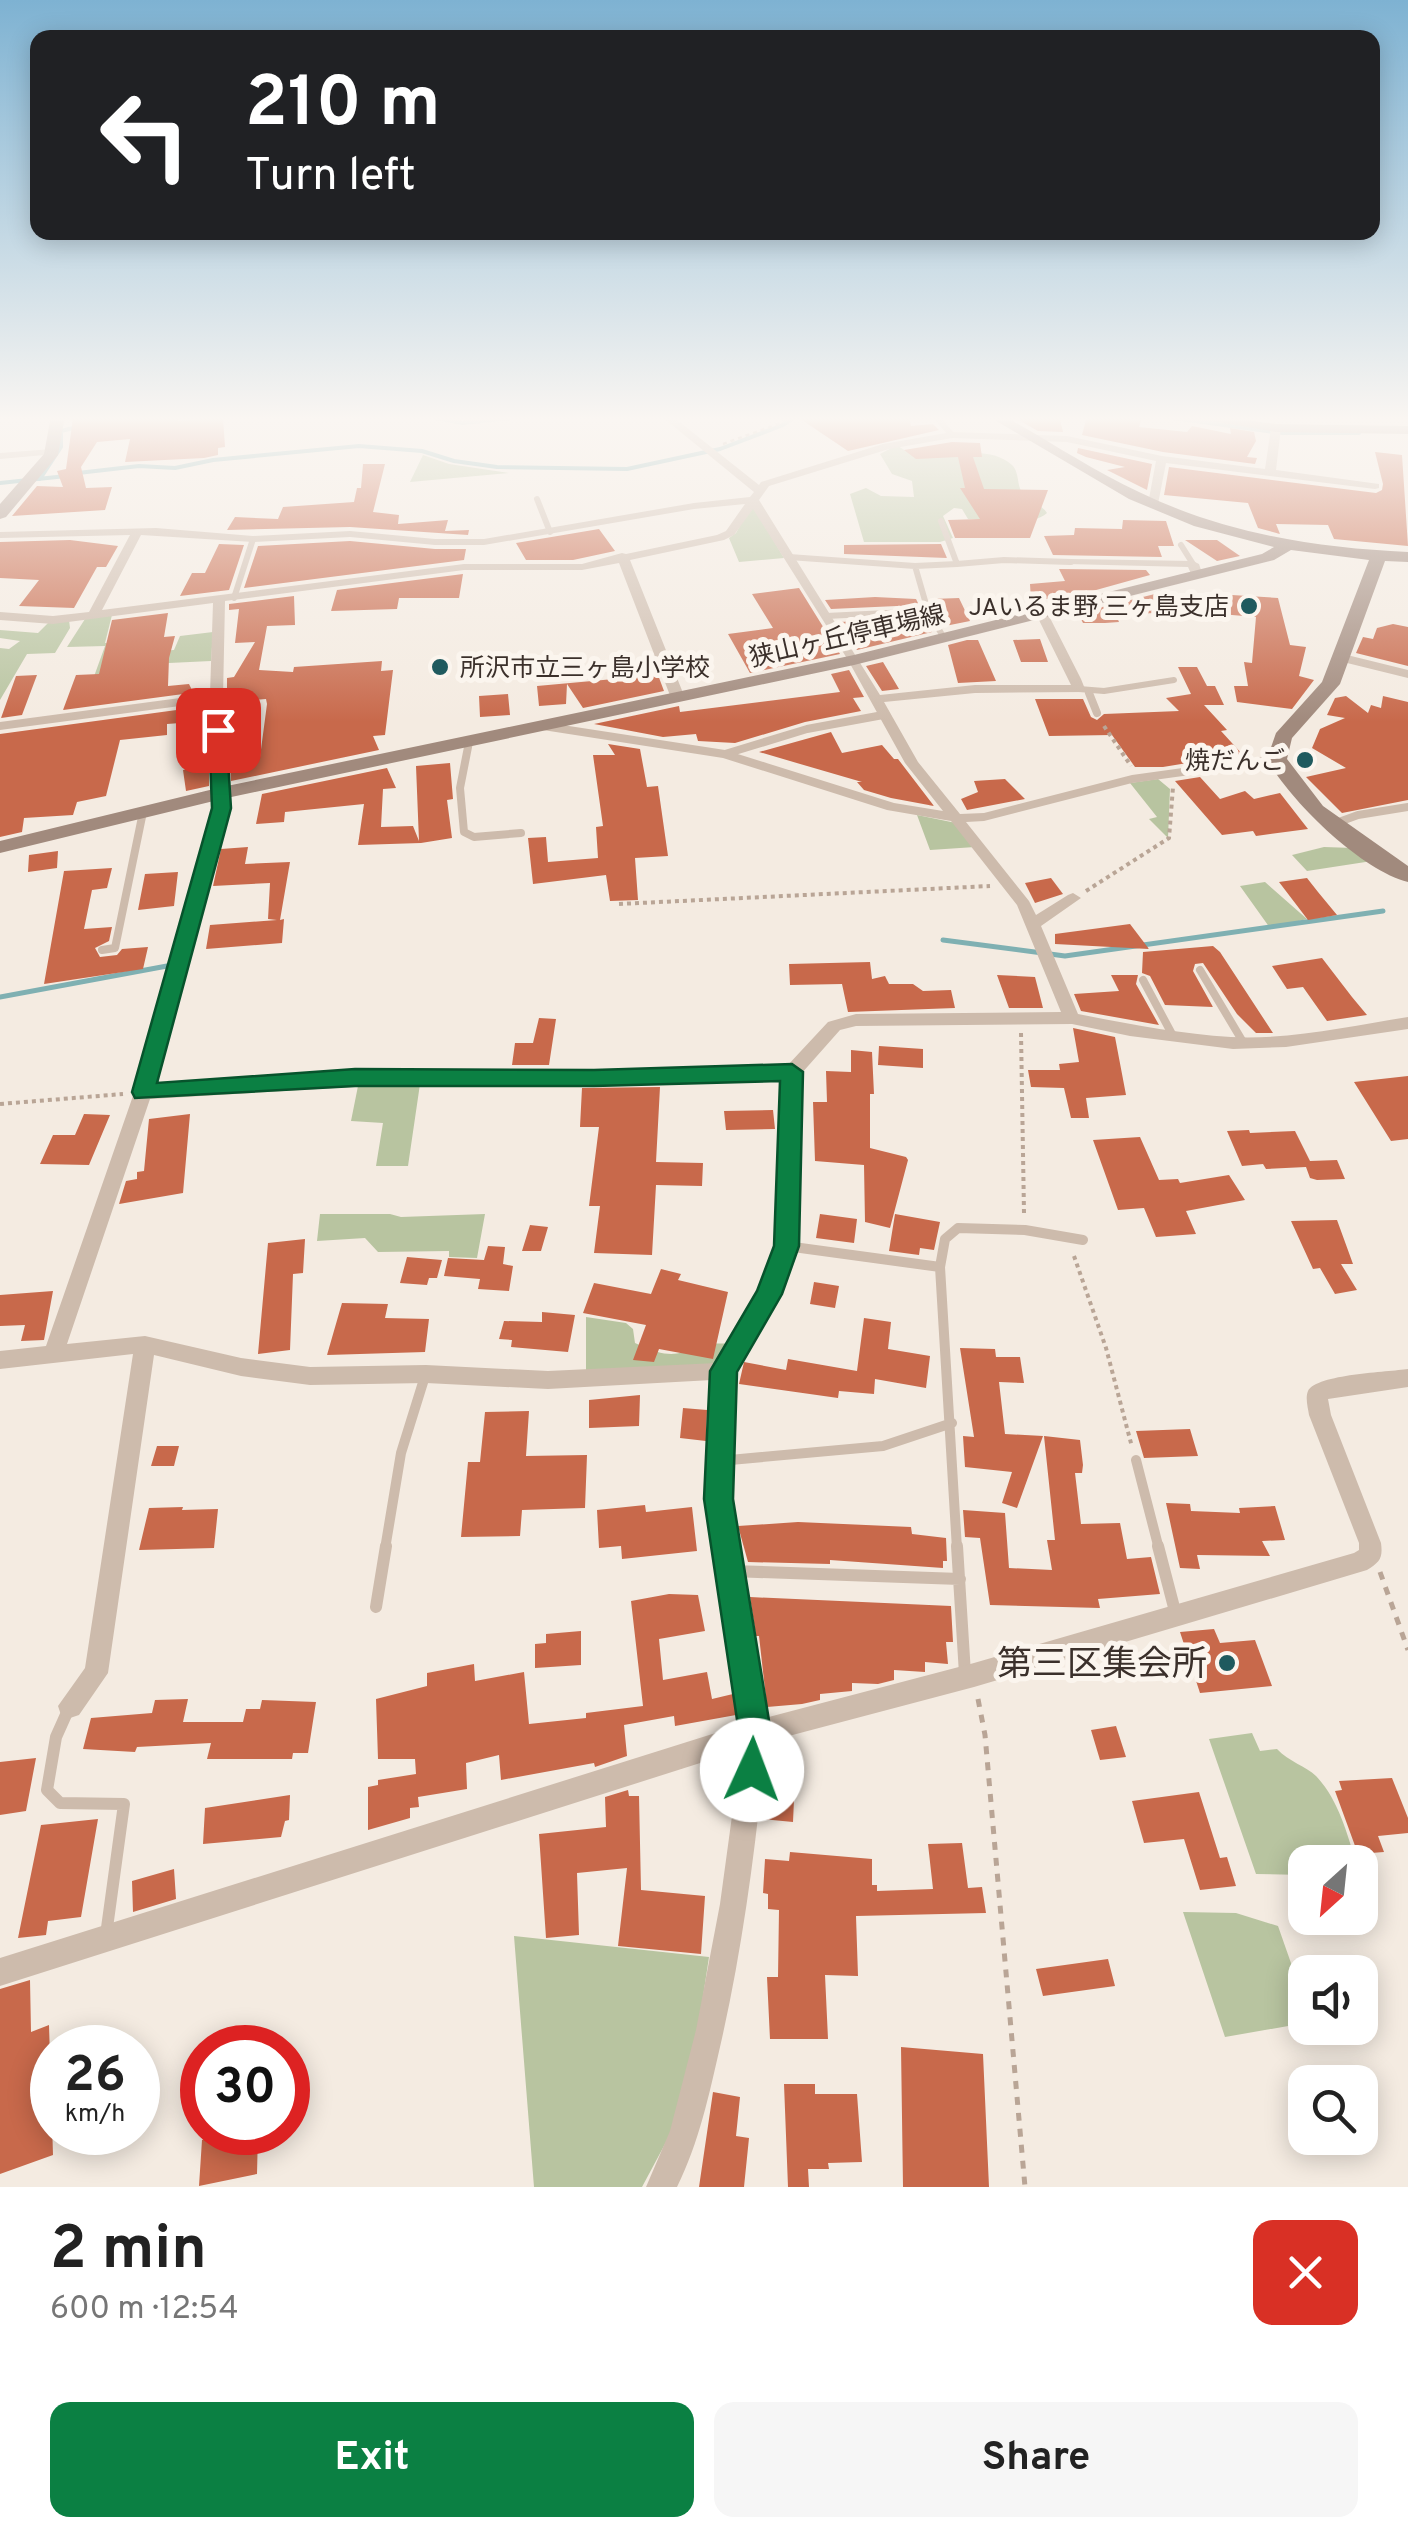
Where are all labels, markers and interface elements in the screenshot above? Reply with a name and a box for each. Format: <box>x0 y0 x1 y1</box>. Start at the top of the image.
text: 210 m <box>245 62 441 151</box>
icon: left <box>80 70 210 200</box>
text: Turn left <box>245 149 416 206</box>
place label: JAいるま野 三ヶ島支店 <box>968 593 1229 625</box>
marker: JAいるま野 三ヶ島支店 <box>1238 595 1260 617</box>
street label: 狭山ヶ丘停車場線 <box>747 600 949 676</box>
place label: 所沢市立三ヶ島小学校 <box>460 654 710 686</box>
marker: 所沢市立三ヶ島小学校 <box>429 656 451 678</box>
pin <box>176 688 261 773</box>
icon: arrive <box>191 703 246 758</box>
place label: 焼だんご <box>1185 747 1285 779</box>
marker: 焼だんご <box>1294 749 1316 771</box>
place label: 第三区集会所 <box>997 1644 1207 1688</box>
marker: 第三区集会所 <box>1216 1652 1238 1674</box>
position arrow <box>700 1718 804 1822</box>
north arrow <box>1288 1845 1378 1935</box>
map controls <box>1288 1845 1378 2155</box>
button: sound <box>1288 1955 1378 2045</box>
speed limit sign: 30 <box>180 2025 310 2155</box>
text: 26 <box>64 2046 126 2109</box>
button: search <box>1288 2065 1378 2155</box>
text: km/h <box>65 2099 125 2131</box>
text: 2 min <box>50 2214 207 2290</box>
button: close <box>1253 2220 1358 2325</box>
text: 600 m · 12:54 <box>50 2290 239 2330</box>
button: Exit <box>50 2402 694 2517</box>
button: Share <box>714 2402 1358 2517</box>

